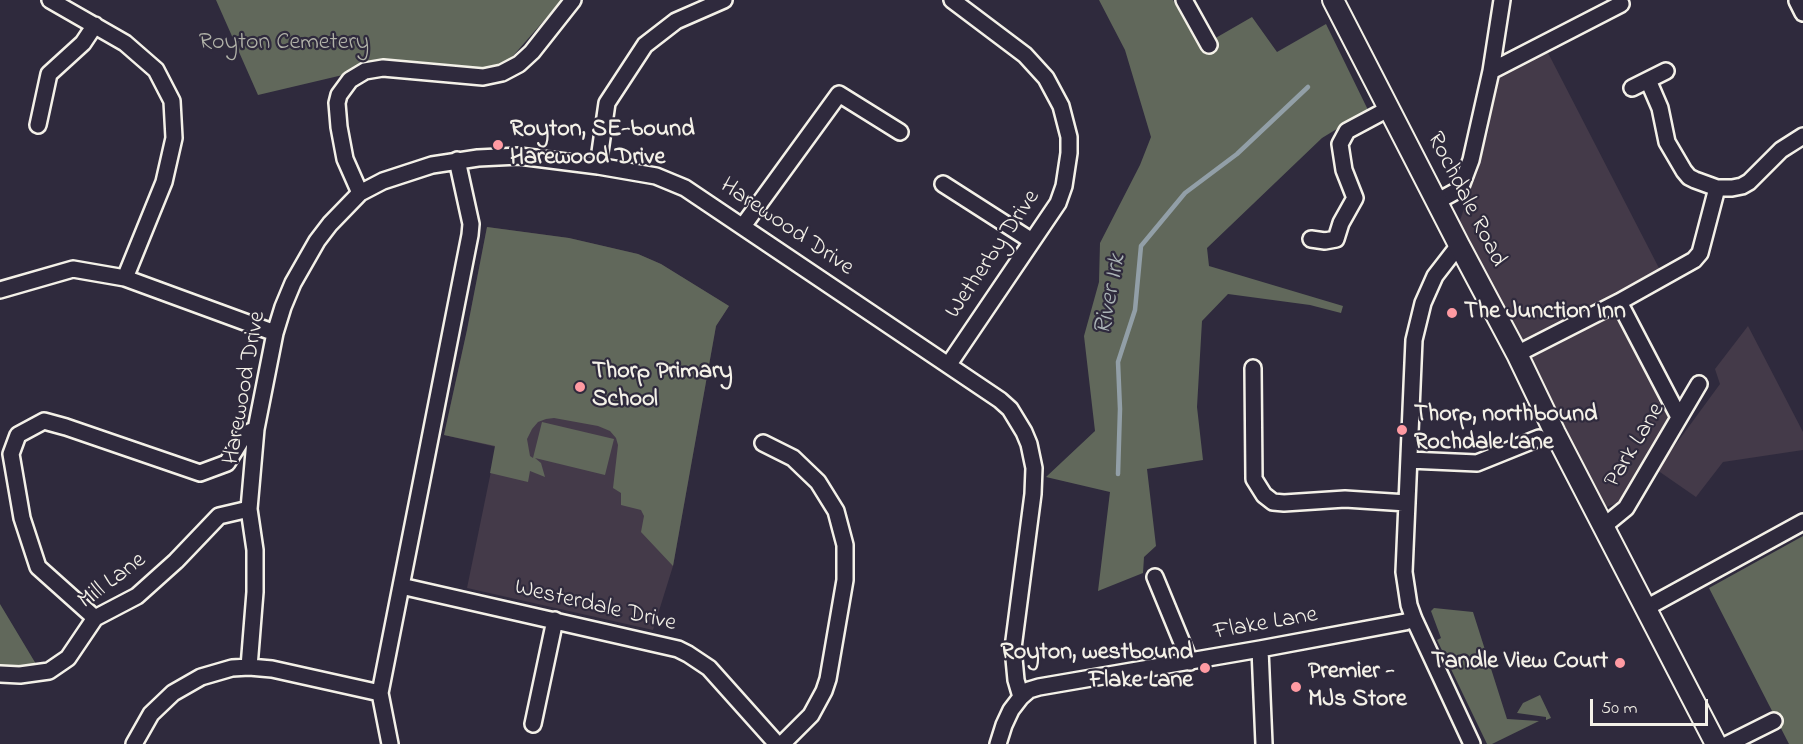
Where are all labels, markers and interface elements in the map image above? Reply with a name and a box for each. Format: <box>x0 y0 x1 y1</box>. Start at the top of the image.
park label: Royton Cemetery <box>199 30 369 58</box>
place label: Royton, SE-bound Harewood Drive <box>510 117 695 173</box>
street label: Rochdale Road <box>1419 128 1511 272</box>
marker: Royton, SE-bound Harewood Drive <box>491 138 505 152</box>
street label: Harewood Drive <box>714 173 858 283</box>
street label: Wetherby Drive <box>940 185 1048 325</box>
water label: River Irk <box>1089 252 1135 338</box>
place label: The Junction Inn <box>1464 299 1626 327</box>
marker: The Junction Inn <box>1445 306 1459 320</box>
street label: Harewood Drive <box>218 309 274 467</box>
place label: Thorp Primary School <box>592 359 733 415</box>
marker: Thorp Primary School <box>573 380 587 394</box>
street label: Park Lane <box>1600 398 1672 494</box>
place label: Thorp, northbound Rochdale Lane <box>1414 402 1598 458</box>
marker: Thorp, northbound Rochdale Lane <box>1395 423 1409 437</box>
street label: Mill Lane <box>73 547 153 617</box>
street label: Westerdale Drive <box>511 574 679 640</box>
street label: Flake Lane <box>1212 602 1320 648</box>
place label: Royton, westbound Flake Lane <box>1000 640 1193 696</box>
place label: Tandle View Court <box>1431 649 1608 677</box>
marker: Tandle View Court <box>1613 656 1627 670</box>
place label: Premier - MJs Store <box>1308 659 1407 715</box>
marker: Royton, westbound Flake Lane <box>1198 661 1212 675</box>
marker: Premier - MJs Store <box>1289 680 1303 694</box>
scale bar <box>1593 687 1712 725</box>
text: 50 m <box>1601 696 1638 722</box>

